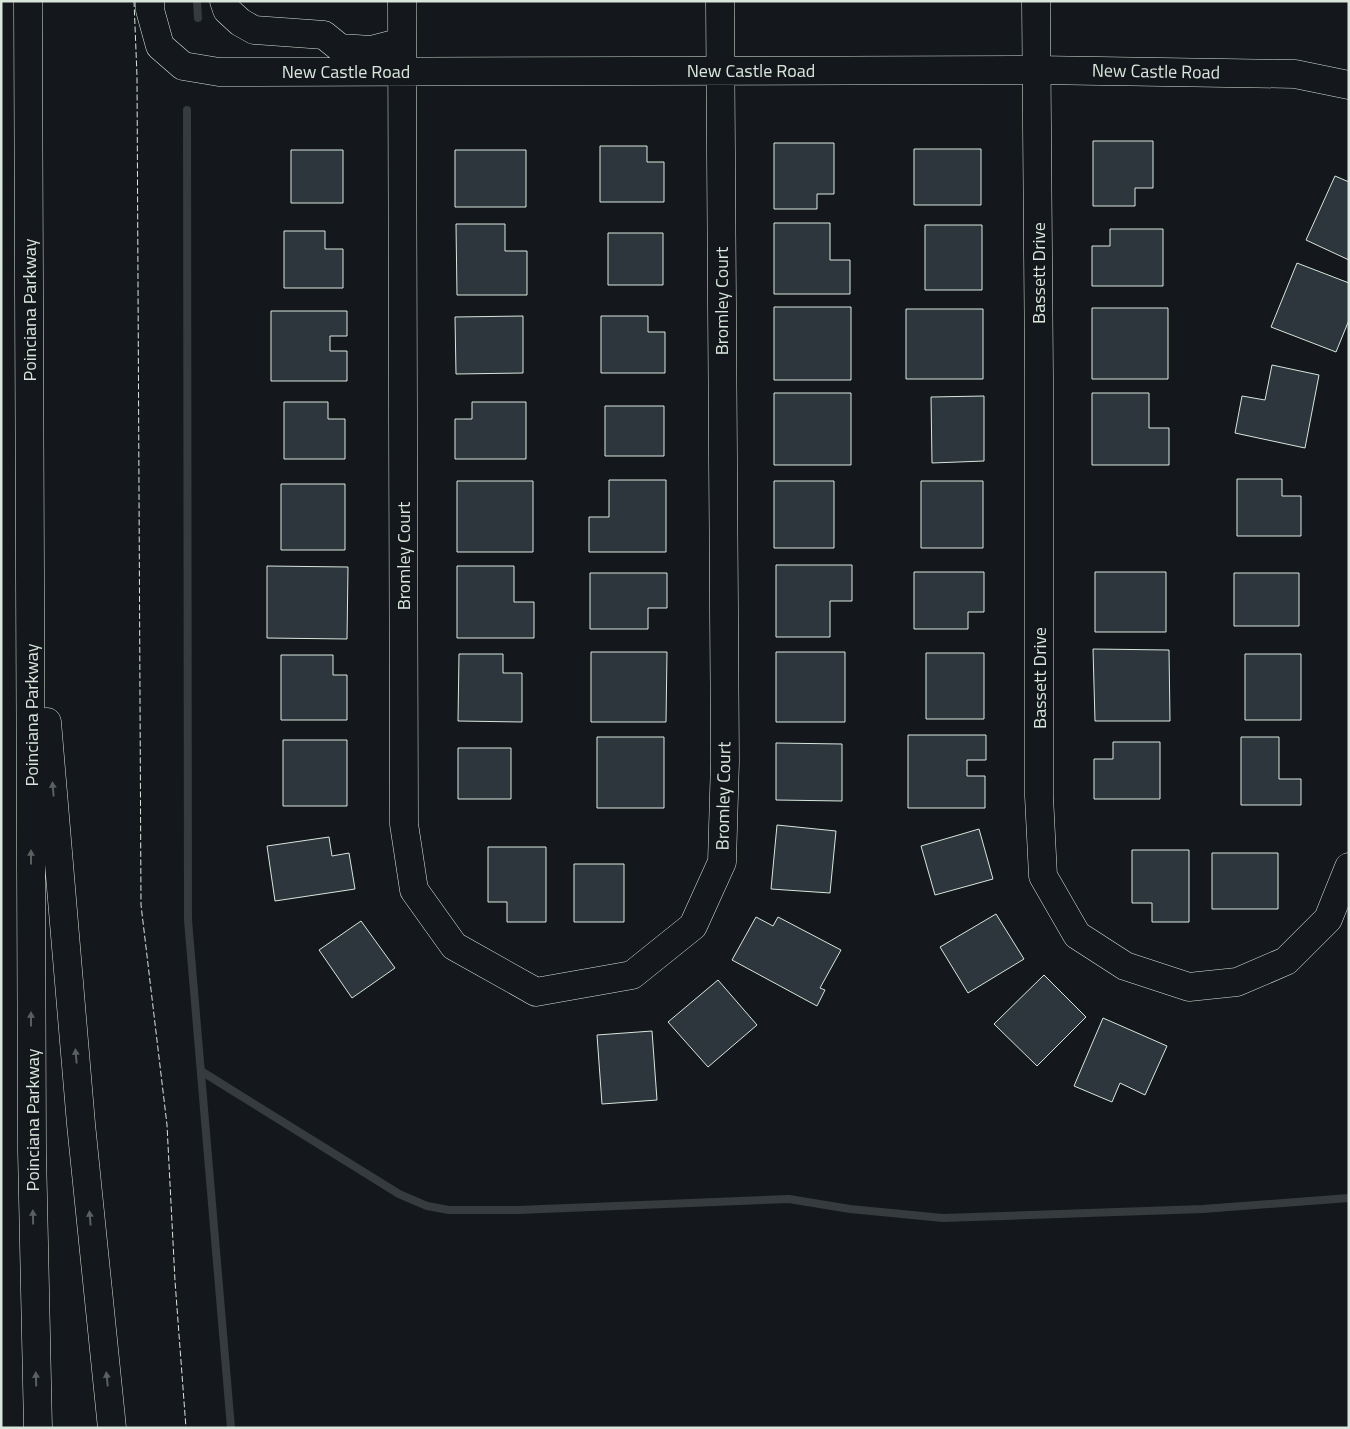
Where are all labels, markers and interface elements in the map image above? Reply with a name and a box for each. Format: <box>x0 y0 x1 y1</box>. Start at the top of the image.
street label: New Castle Road <box>1092 56 1220 86</box>
street label: New Castle Road <box>687 57 815 84</box>
street label: New Castle Road <box>282 58 410 85</box>
street label: Bassett Drive <box>1025 222 1052 324</box>
street label: Poinciana Parkway <box>16 238 43 381</box>
street label: Bromley Court <box>708 246 735 355</box>
street label: Bromley Court <box>390 501 417 610</box>
street label: Bassett Drive <box>1026 627 1053 729</box>
street label: Poinciana Parkway <box>18 643 45 786</box>
street label: Bromley Court <box>709 741 737 851</box>
one-way arrow <box>49 781 57 797</box>
one-way arrow <box>27 848 35 864</box>
one-way arrow <box>27 1011 35 1027</box>
one-way arrow <box>72 1047 80 1063</box>
street label: Poinciana Parkway <box>19 1048 46 1191</box>
one-way arrow <box>29 1208 37 1224</box>
one-way arrow <box>86 1209 94 1225</box>
one-way arrow <box>32 1371 40 1387</box>
one-way arrow <box>103 1371 111 1387</box>

